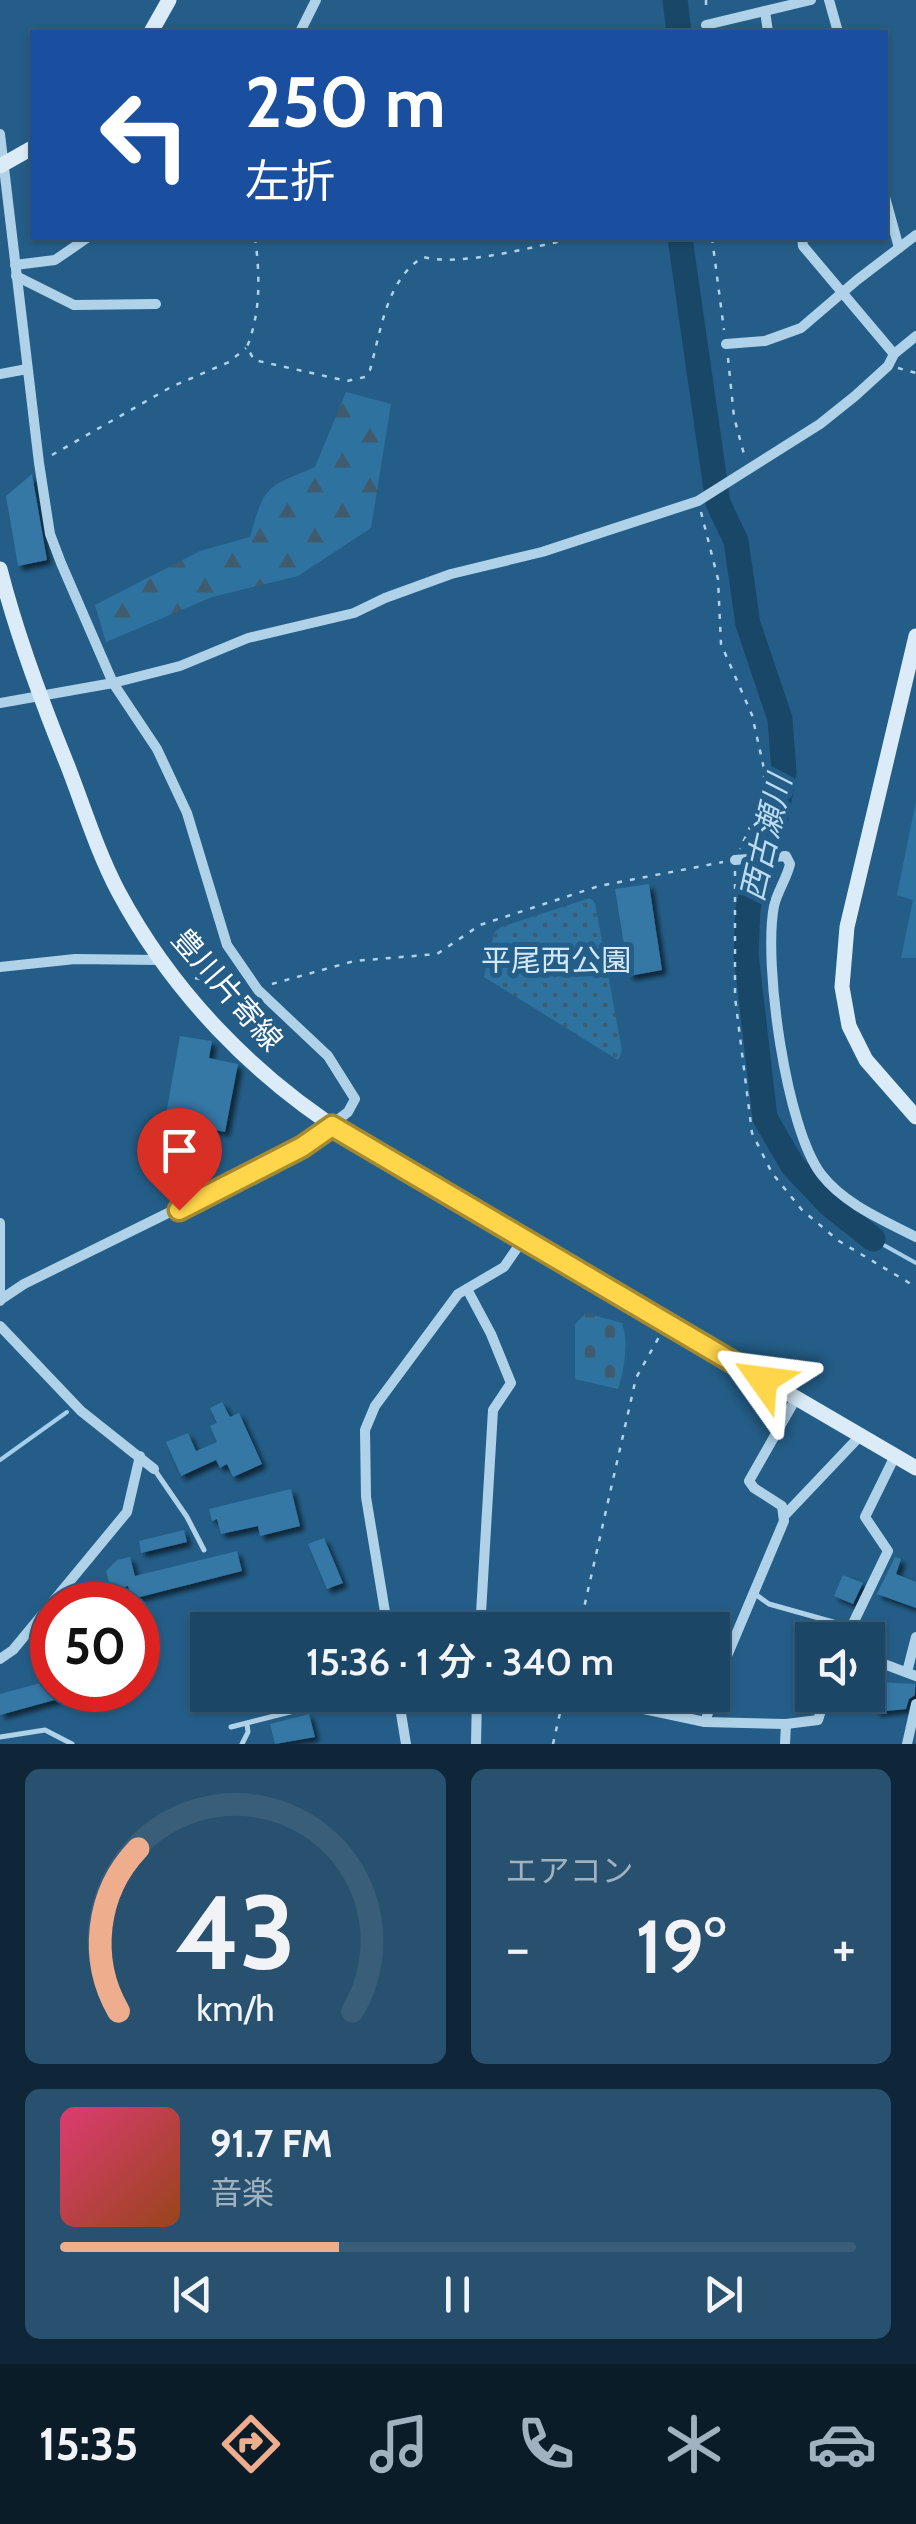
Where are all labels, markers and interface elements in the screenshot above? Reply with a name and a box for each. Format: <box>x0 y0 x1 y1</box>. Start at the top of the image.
text: 250 m <box>245 59 446 145</box>
icon: left <box>80 70 210 200</box>
text: 左折 <box>245 154 335 208</box>
water label: 西古瀬川 <box>732 768 800 905</box>
street label: 豊川片寄線 <box>164 921 291 1058</box>
park label: 平尾西公園 <box>481 942 631 979</box>
pin <box>137 1108 222 1211</box>
icon: arrive <box>152 1123 207 1178</box>
position arrow <box>711 1328 815 1432</box>
speed limit sign: 50 <box>30 1582 160 1712</box>
map controls <box>795 1622 885 1712</box>
button: sound <box>795 1622 885 1712</box>
text: 15:36 · 1 分 · 340 m <box>306 1638 614 1685</box>
text: エアコン <box>506 1851 634 1890</box>
text: 43 <box>175 1869 296 1995</box>
text: 19° <box>635 1901 726 1992</box>
text: − <box>506 1914 530 1981</box>
text: + <box>832 1914 856 1981</box>
text: km/h <box>196 1987 274 2030</box>
text: 91.7 FM <box>210 2120 333 2167</box>
text: 音楽 <box>210 2173 274 2212</box>
icon: previous <box>165 2267 220 2322</box>
icon: pause <box>430 2267 485 2322</box>
icon: next <box>696 2267 751 2322</box>
icon: directions <box>216 2409 286 2479</box>
icon: music <box>364 2409 434 2479</box>
icon: phone <box>511 2409 581 2479</box>
icon: climate <box>659 2409 729 2479</box>
icon: car <box>807 2409 877 2479</box>
text: 15:35 <box>39 2417 138 2471</box>

